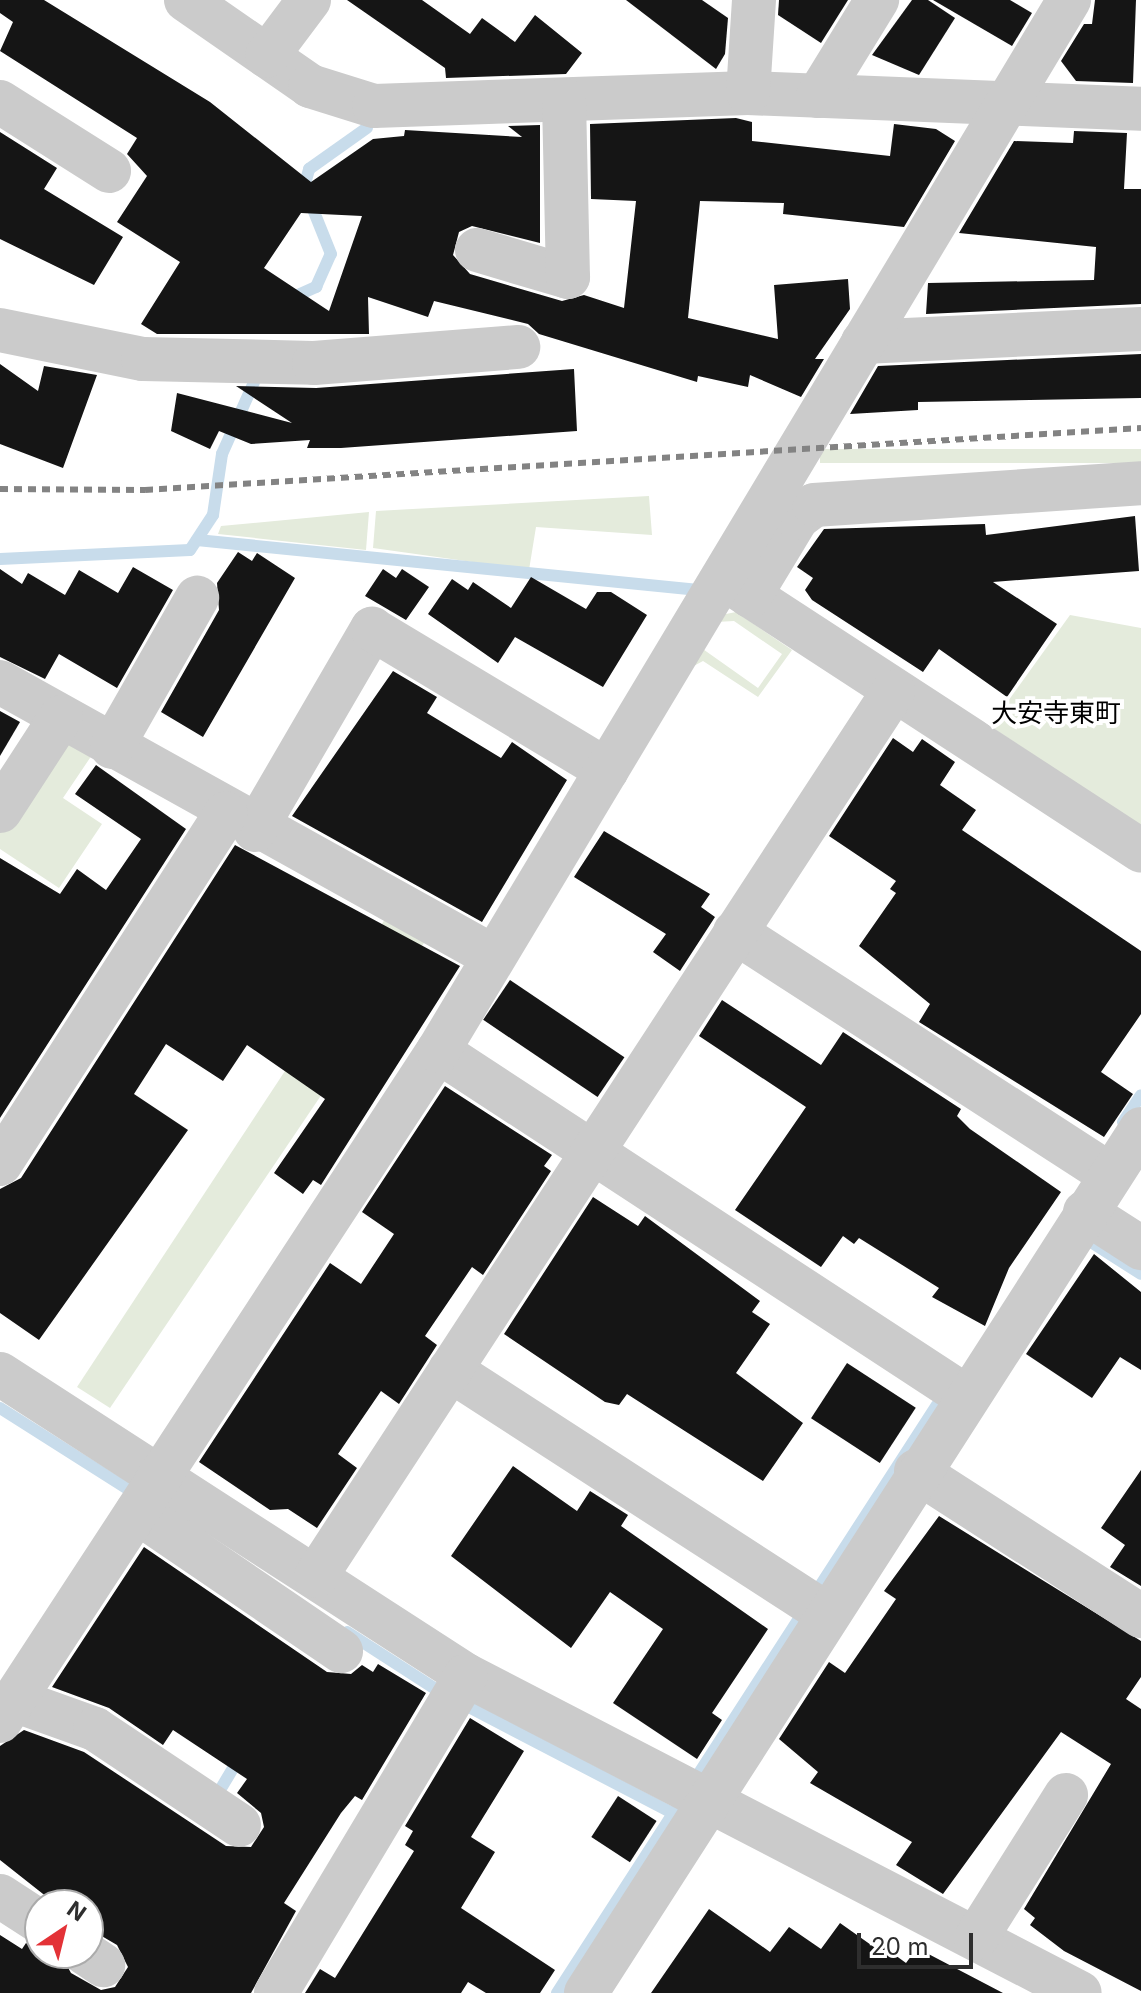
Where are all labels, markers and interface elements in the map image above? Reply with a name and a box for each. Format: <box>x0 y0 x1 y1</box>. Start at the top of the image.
district label: 大安寺東町 <box>991 697 1121 729</box>
north arrow <box>24 1889 104 1969</box>
text: N <box>62 1896 91 1926</box>
scale bar <box>861 1917 977 1967</box>
text: 20 m <box>871 1932 929 1961</box>

